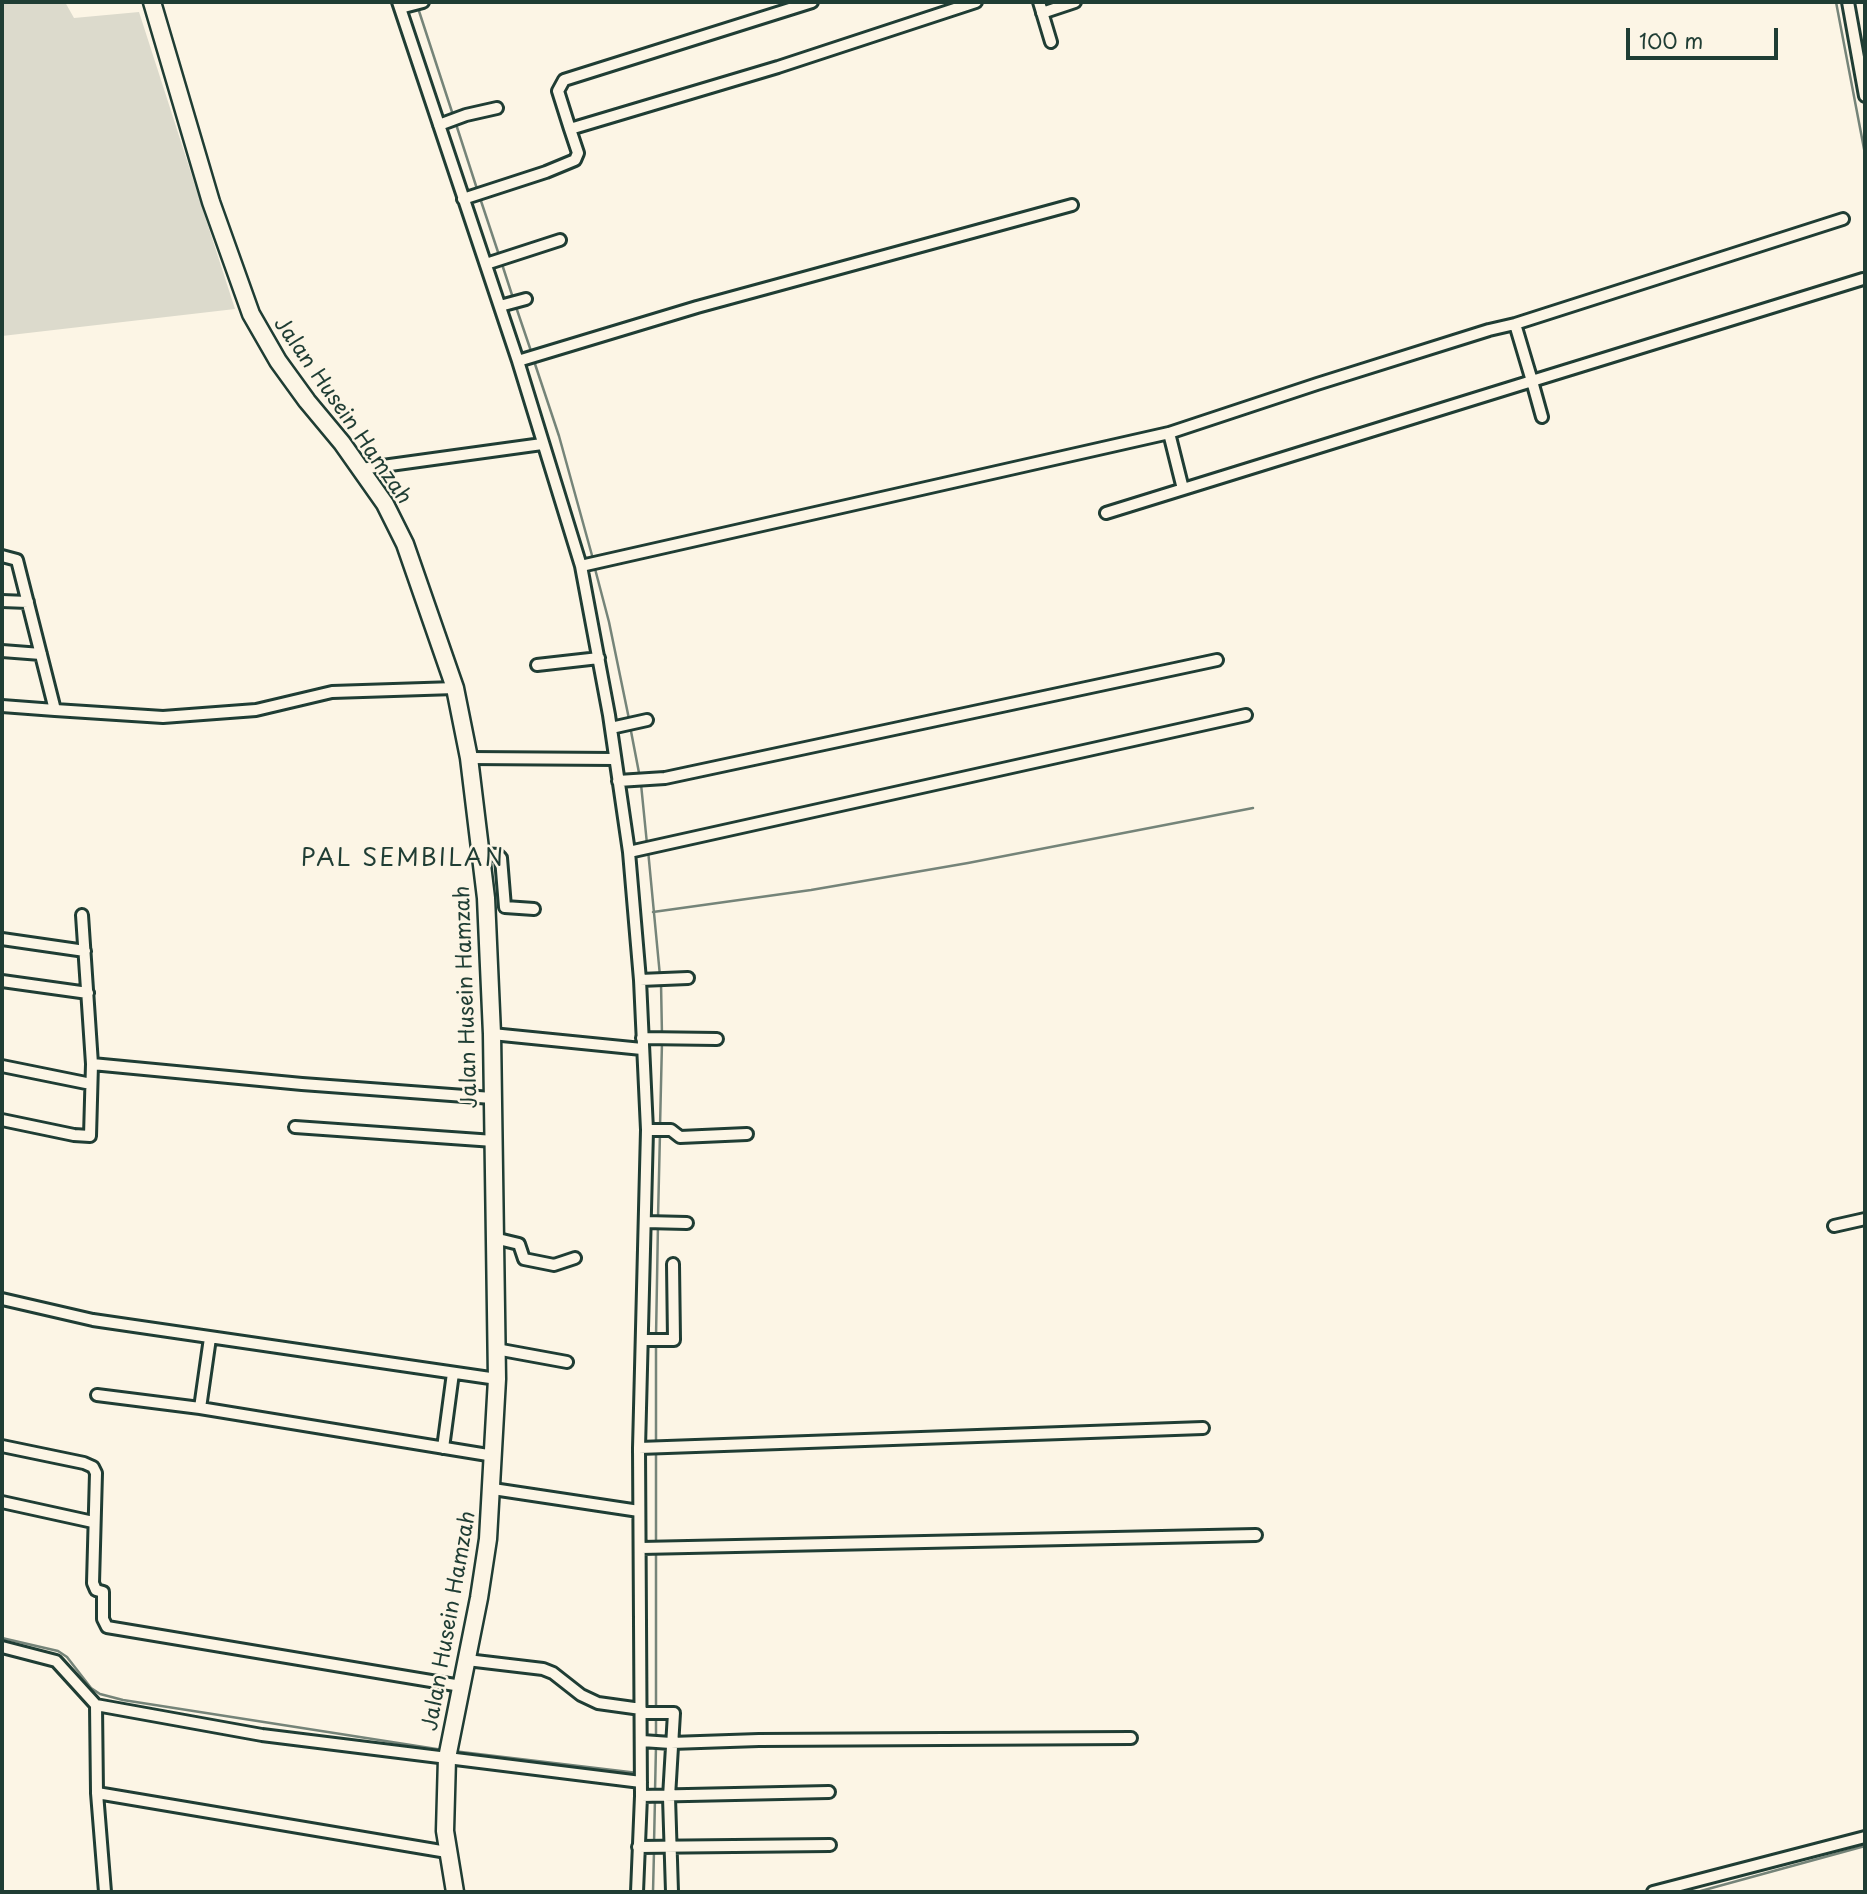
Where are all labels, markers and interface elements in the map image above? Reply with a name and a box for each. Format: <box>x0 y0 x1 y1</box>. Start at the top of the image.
scale bar <box>1629 14 1781 58</box>
text: 100 m <box>1639 24 1703 56</box>
street label: Jalan Husein Hamzah <box>268 312 416 510</box>
district label: PAL SEMBILAN <box>303 845 503 873</box>
street label: Jalan Husein Hamzah <box>451 885 483 1109</box>
street label: Jalan Husein Hamzah <box>418 1509 482 1733</box>

